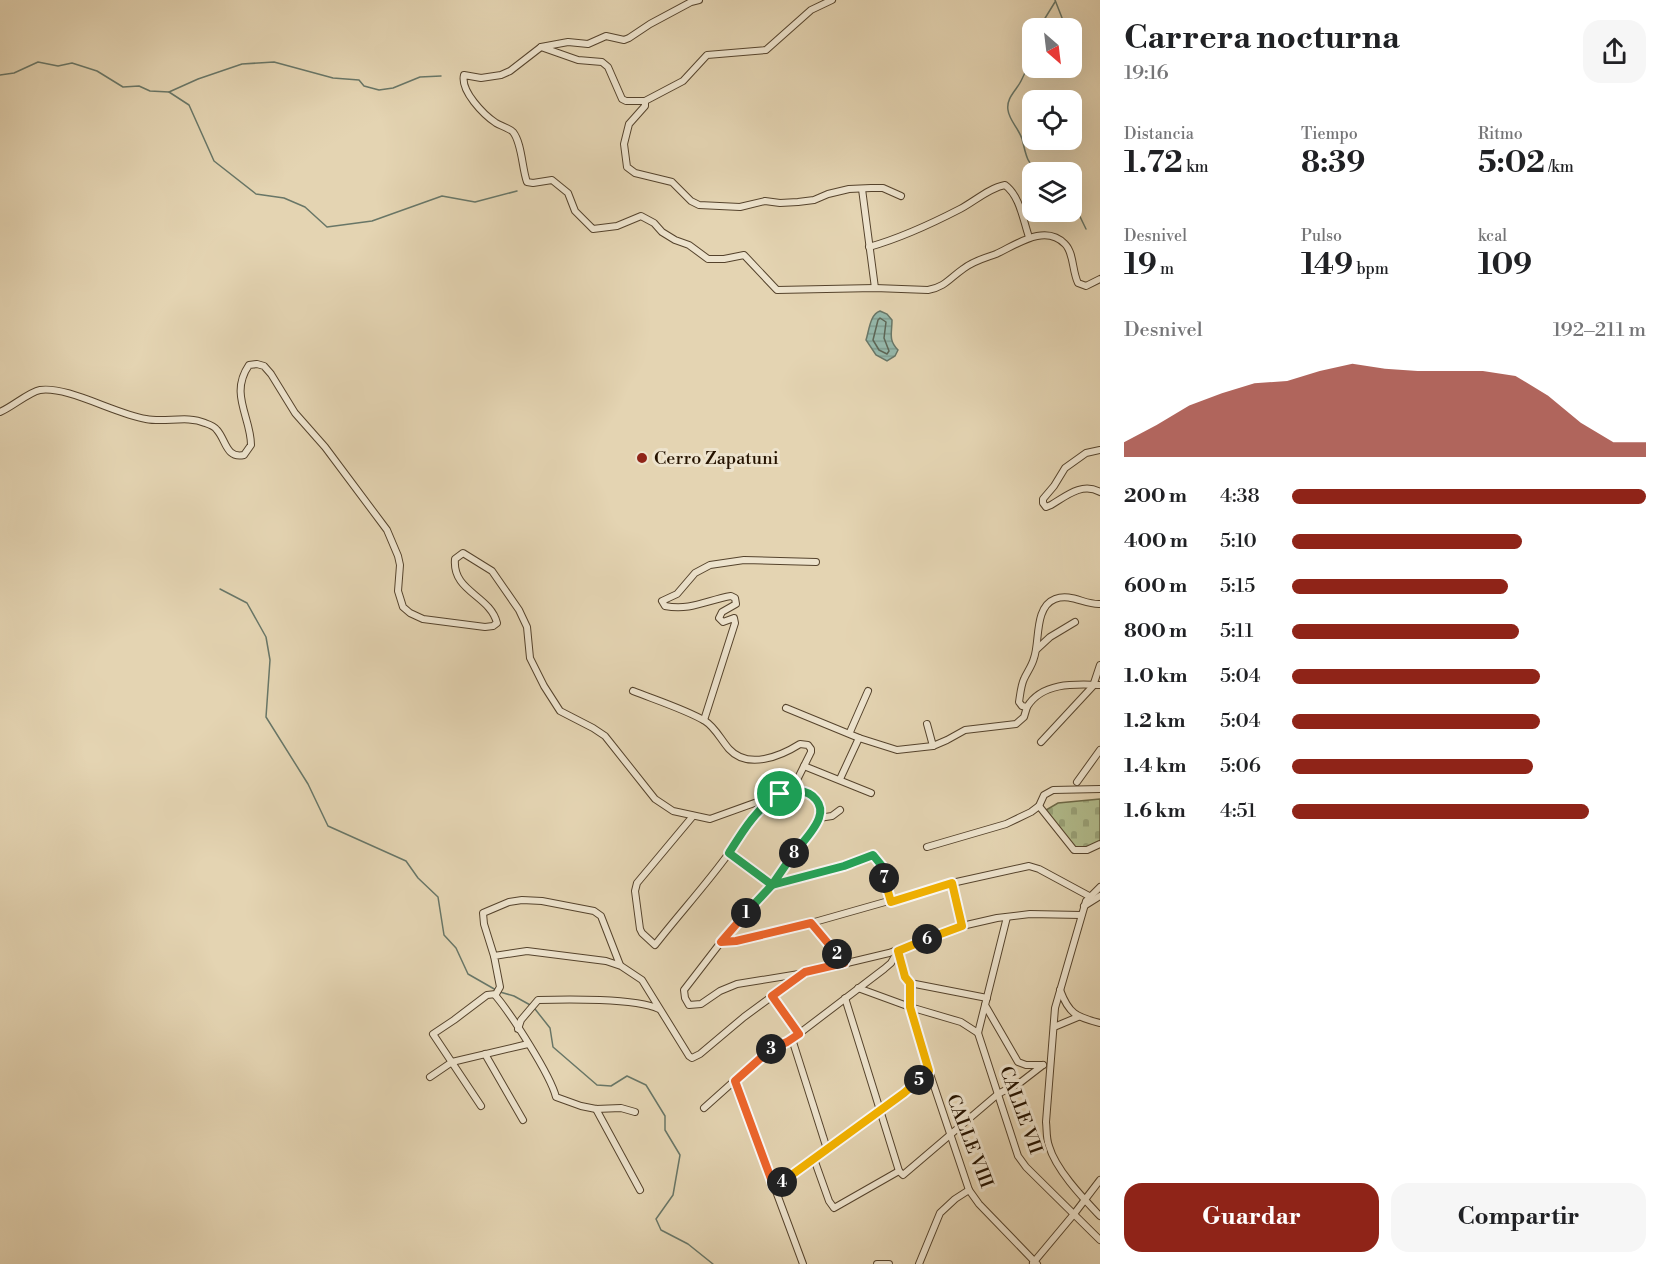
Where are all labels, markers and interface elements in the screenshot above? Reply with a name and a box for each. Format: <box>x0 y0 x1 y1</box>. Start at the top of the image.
north arrow <box>1022 18 1082 78</box>
map controls <box>1022 18 1082 222</box>
text: Carrera nocturna <box>1124 18 1400 59</box>
button: share <box>1583 20 1646 83</box>
text: 19:16 <box>1124 61 1169 86</box>
button: locate <box>1022 90 1082 150</box>
text: Distancia <box>1124 124 1194 144</box>
text: Tiempo <box>1301 124 1358 144</box>
text: Ritmo <box>1478 124 1523 144</box>
text: 1.72 <box>1124 144 1183 182</box>
text: 8:39 <box>1301 144 1365 182</box>
text: 5:02 <box>1478 144 1545 182</box>
text: km <box>1183 157 1209 177</box>
text: /km <box>1545 157 1574 177</box>
button: layers <box>1022 162 1082 222</box>
text: Desnivel <box>1124 226 1187 246</box>
text: Pulso <box>1301 226 1342 246</box>
text: kcal <box>1478 226 1507 246</box>
text: 19 <box>1124 246 1157 284</box>
text: 149 <box>1301 246 1353 284</box>
text: 109 <box>1478 246 1532 284</box>
text: m <box>1157 259 1174 279</box>
text: bpm <box>1353 259 1389 279</box>
text: Desnivel <box>1124 318 1203 343</box>
text: 192–211 m <box>1553 318 1646 343</box>
place label: Cerro Zapatuni <box>654 447 779 470</box>
marker: Cerro Zapatuni <box>635 451 649 465</box>
text: 200 m <box>1124 484 1187 509</box>
text: 4:38 <box>1220 484 1260 509</box>
text: 400 m <box>1124 529 1188 554</box>
text: 5:10 <box>1220 529 1257 554</box>
text: 600 m <box>1124 574 1187 599</box>
text: 5:15 <box>1220 574 1255 599</box>
text: 800 m <box>1124 619 1187 644</box>
text: 5:11 <box>1220 619 1253 644</box>
text: 1.0 km <box>1124 664 1188 689</box>
text: 5:04 <box>1220 664 1261 689</box>
text: 1.2 km <box>1124 709 1186 734</box>
text: 5:04 <box>1220 709 1261 734</box>
text: 1.4 km <box>1124 754 1186 779</box>
text: 5:06 <box>1220 754 1261 779</box>
pin <box>754 768 805 819</box>
icon: arrive <box>763 777 796 810</box>
text: 1.6 km <box>1124 799 1186 824</box>
text: 4:51 <box>1220 799 1256 824</box>
pin: 8 <box>779 838 809 868</box>
text: 8 <box>789 843 799 863</box>
pin: 7 <box>869 863 899 893</box>
text: 7 <box>879 868 889 888</box>
pin: 1 <box>731 898 761 928</box>
text: 1 <box>742 903 750 923</box>
pin: 6 <box>912 924 942 954</box>
text: 6 <box>922 929 932 949</box>
pin: 2 <box>822 939 852 969</box>
text: 2 <box>832 944 842 964</box>
pin: 3 <box>756 1034 786 1064</box>
text: 3 <box>766 1039 776 1059</box>
street label: CALLE VII <box>994 1063 1047 1157</box>
pin: 5 <box>904 1065 934 1095</box>
text: 5 <box>914 1070 924 1090</box>
street label: CALLE VIII <box>941 1091 998 1191</box>
pin: 4 <box>767 1167 797 1197</box>
text: 4 <box>777 1172 787 1192</box>
button: Guardar <box>1124 1183 1379 1252</box>
button: Compartir <box>1391 1183 1646 1252</box>

